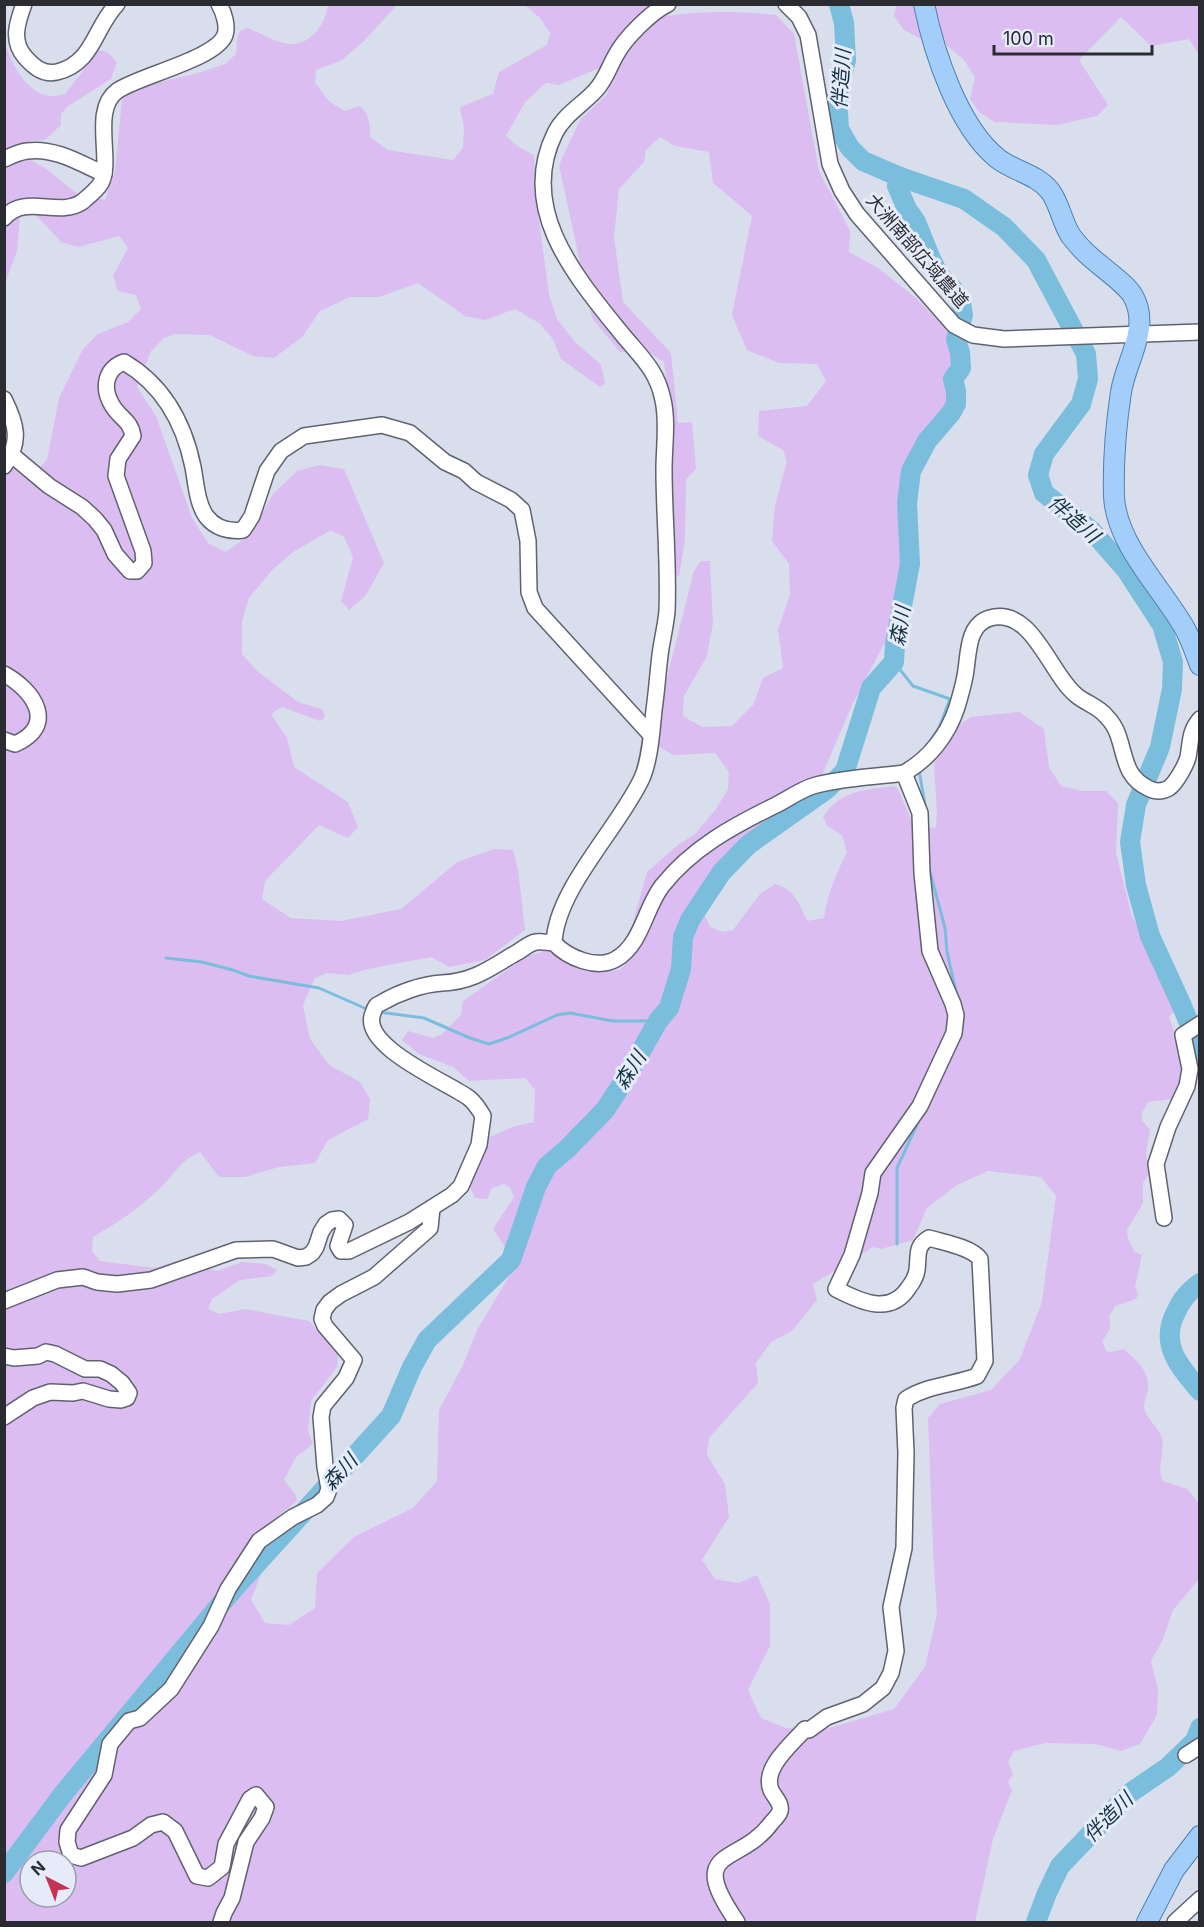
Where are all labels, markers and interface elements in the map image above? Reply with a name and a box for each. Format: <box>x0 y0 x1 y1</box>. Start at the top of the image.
scale bar <box>994 18 1152 56</box>
text: 100 m <box>1003 28 1054 49</box>
water label: 伴造川 <box>827 46 855 110</box>
street label: 大洲南部広域農道 <box>862 189 973 312</box>
water label: 伴造川 <box>1043 490 1106 549</box>
water label: 森川 <box>885 602 915 648</box>
water label: 森川 <box>609 1045 652 1093</box>
water label: 森川 <box>318 1448 364 1495</box>
water label: 伴造川 <box>1078 1786 1139 1847</box>
north arrow <box>18 1849 78 1909</box>
text: N <box>27 1856 49 1879</box>

